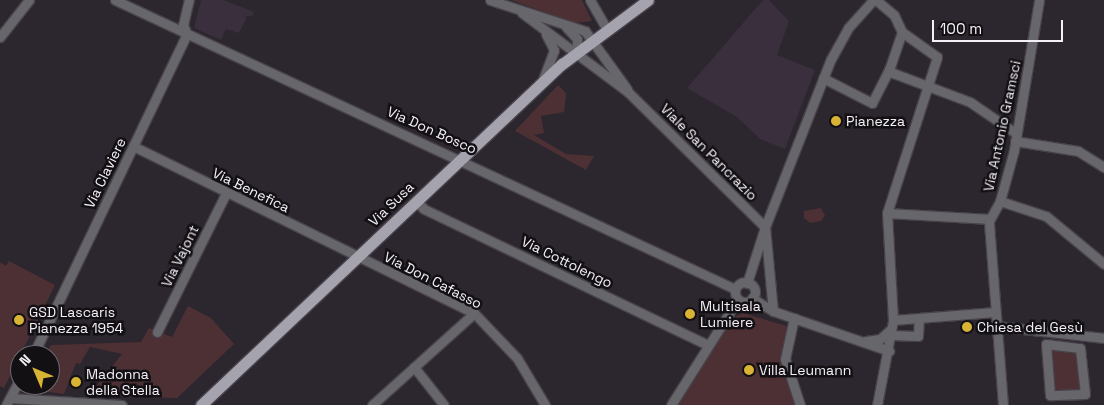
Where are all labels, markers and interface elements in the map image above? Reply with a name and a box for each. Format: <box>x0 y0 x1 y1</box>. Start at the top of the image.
scale bar <box>934 10 1065 42</box>
text: 100 m <box>940 19 982 38</box>
street label: Via Antonio Gramsci <box>980 59 1024 193</box>
street label: Viale San Pancrazio <box>657 100 761 204</box>
street label: Via Don Bosco <box>385 103 479 157</box>
place label: Pianezza <box>846 113 905 129</box>
marker: Pianezza <box>830 115 842 127</box>
street label: Via Claviere <box>81 135 129 211</box>
street label: Via Benefica <box>210 164 292 216</box>
street label: Via Susa <box>365 178 417 230</box>
street label: Via Vajont <box>158 222 202 290</box>
street label: Via Cottolengo <box>519 233 615 291</box>
street label: Via Don Cafasso <box>381 248 485 312</box>
place label: Multisala Lumiere <box>700 298 761 331</box>
place label: GSD Lascaris Pianezza 1954 <box>29 304 123 336</box>
marker: Multisala Lumiere <box>684 308 696 320</box>
marker: GSD Lascaris Pianezza 1954 <box>13 314 25 326</box>
place label: Chiesa del Gesù <box>977 319 1083 335</box>
marker: Chiesa del Gesù <box>961 321 973 333</box>
north arrow <box>10 345 60 395</box>
text: N <box>15 350 35 370</box>
place label: Villa Leumann <box>759 362 851 378</box>
marker: Villa Leumann <box>743 364 755 376</box>
place label: Madonna della Stella <box>86 366 160 398</box>
marker: Madonna della Stella <box>70 376 82 388</box>

